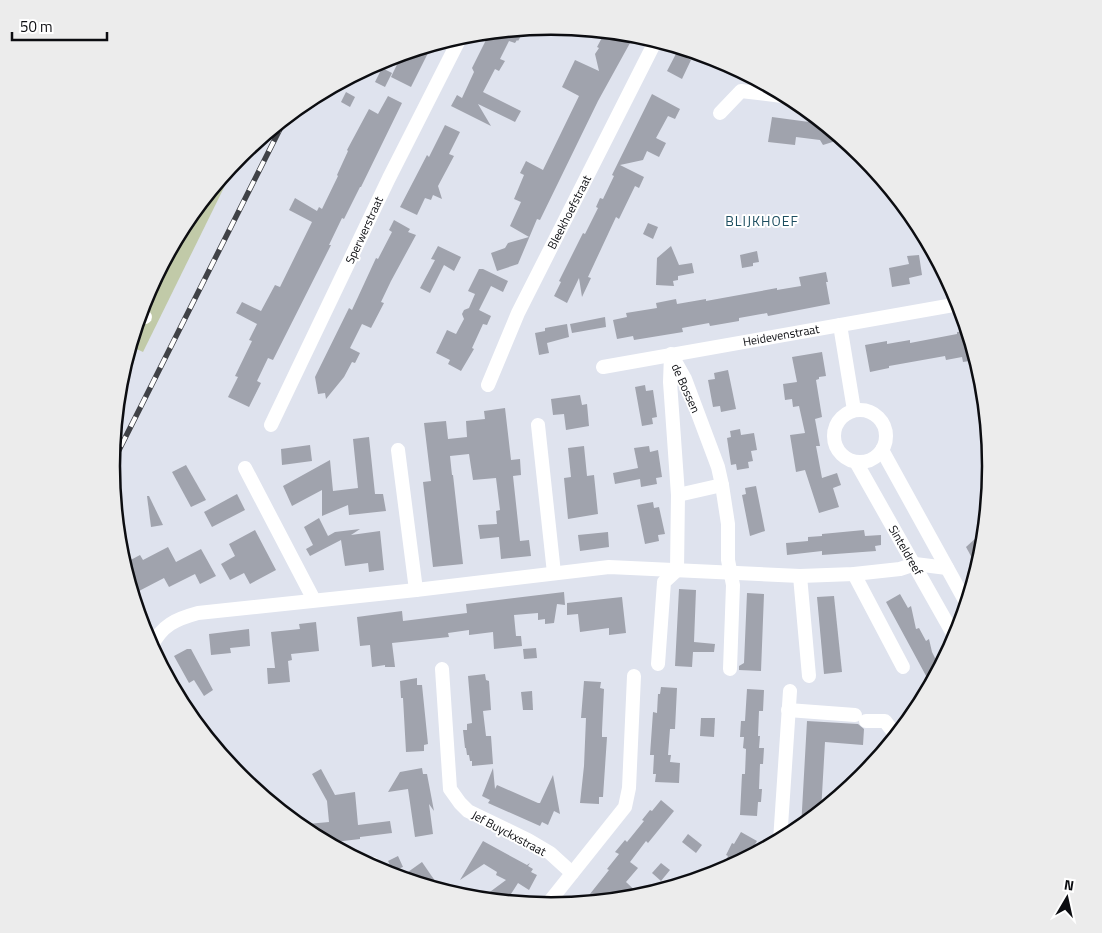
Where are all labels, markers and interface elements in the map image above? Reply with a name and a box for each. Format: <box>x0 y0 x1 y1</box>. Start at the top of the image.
scale bar <box>12 10 108 42</box>
text: 50 m <box>20 15 53 38</box>
street label: Bleekhoefstraat <box>542 171 596 252</box>
street label: Sperwerstraat <box>340 192 388 267</box>
district label: BLIJKHOEF <box>725 210 799 231</box>
street label: Heidevenstraat <box>741 319 822 351</box>
street label: de Bossen <box>667 360 705 416</box>
street label: Sinteldreef <box>884 521 928 579</box>
street label: Jef Buyckxstraat <box>468 805 550 861</box>
north arrow <box>1042 873 1092 923</box>
text: N <box>1063 874 1076 896</box>

